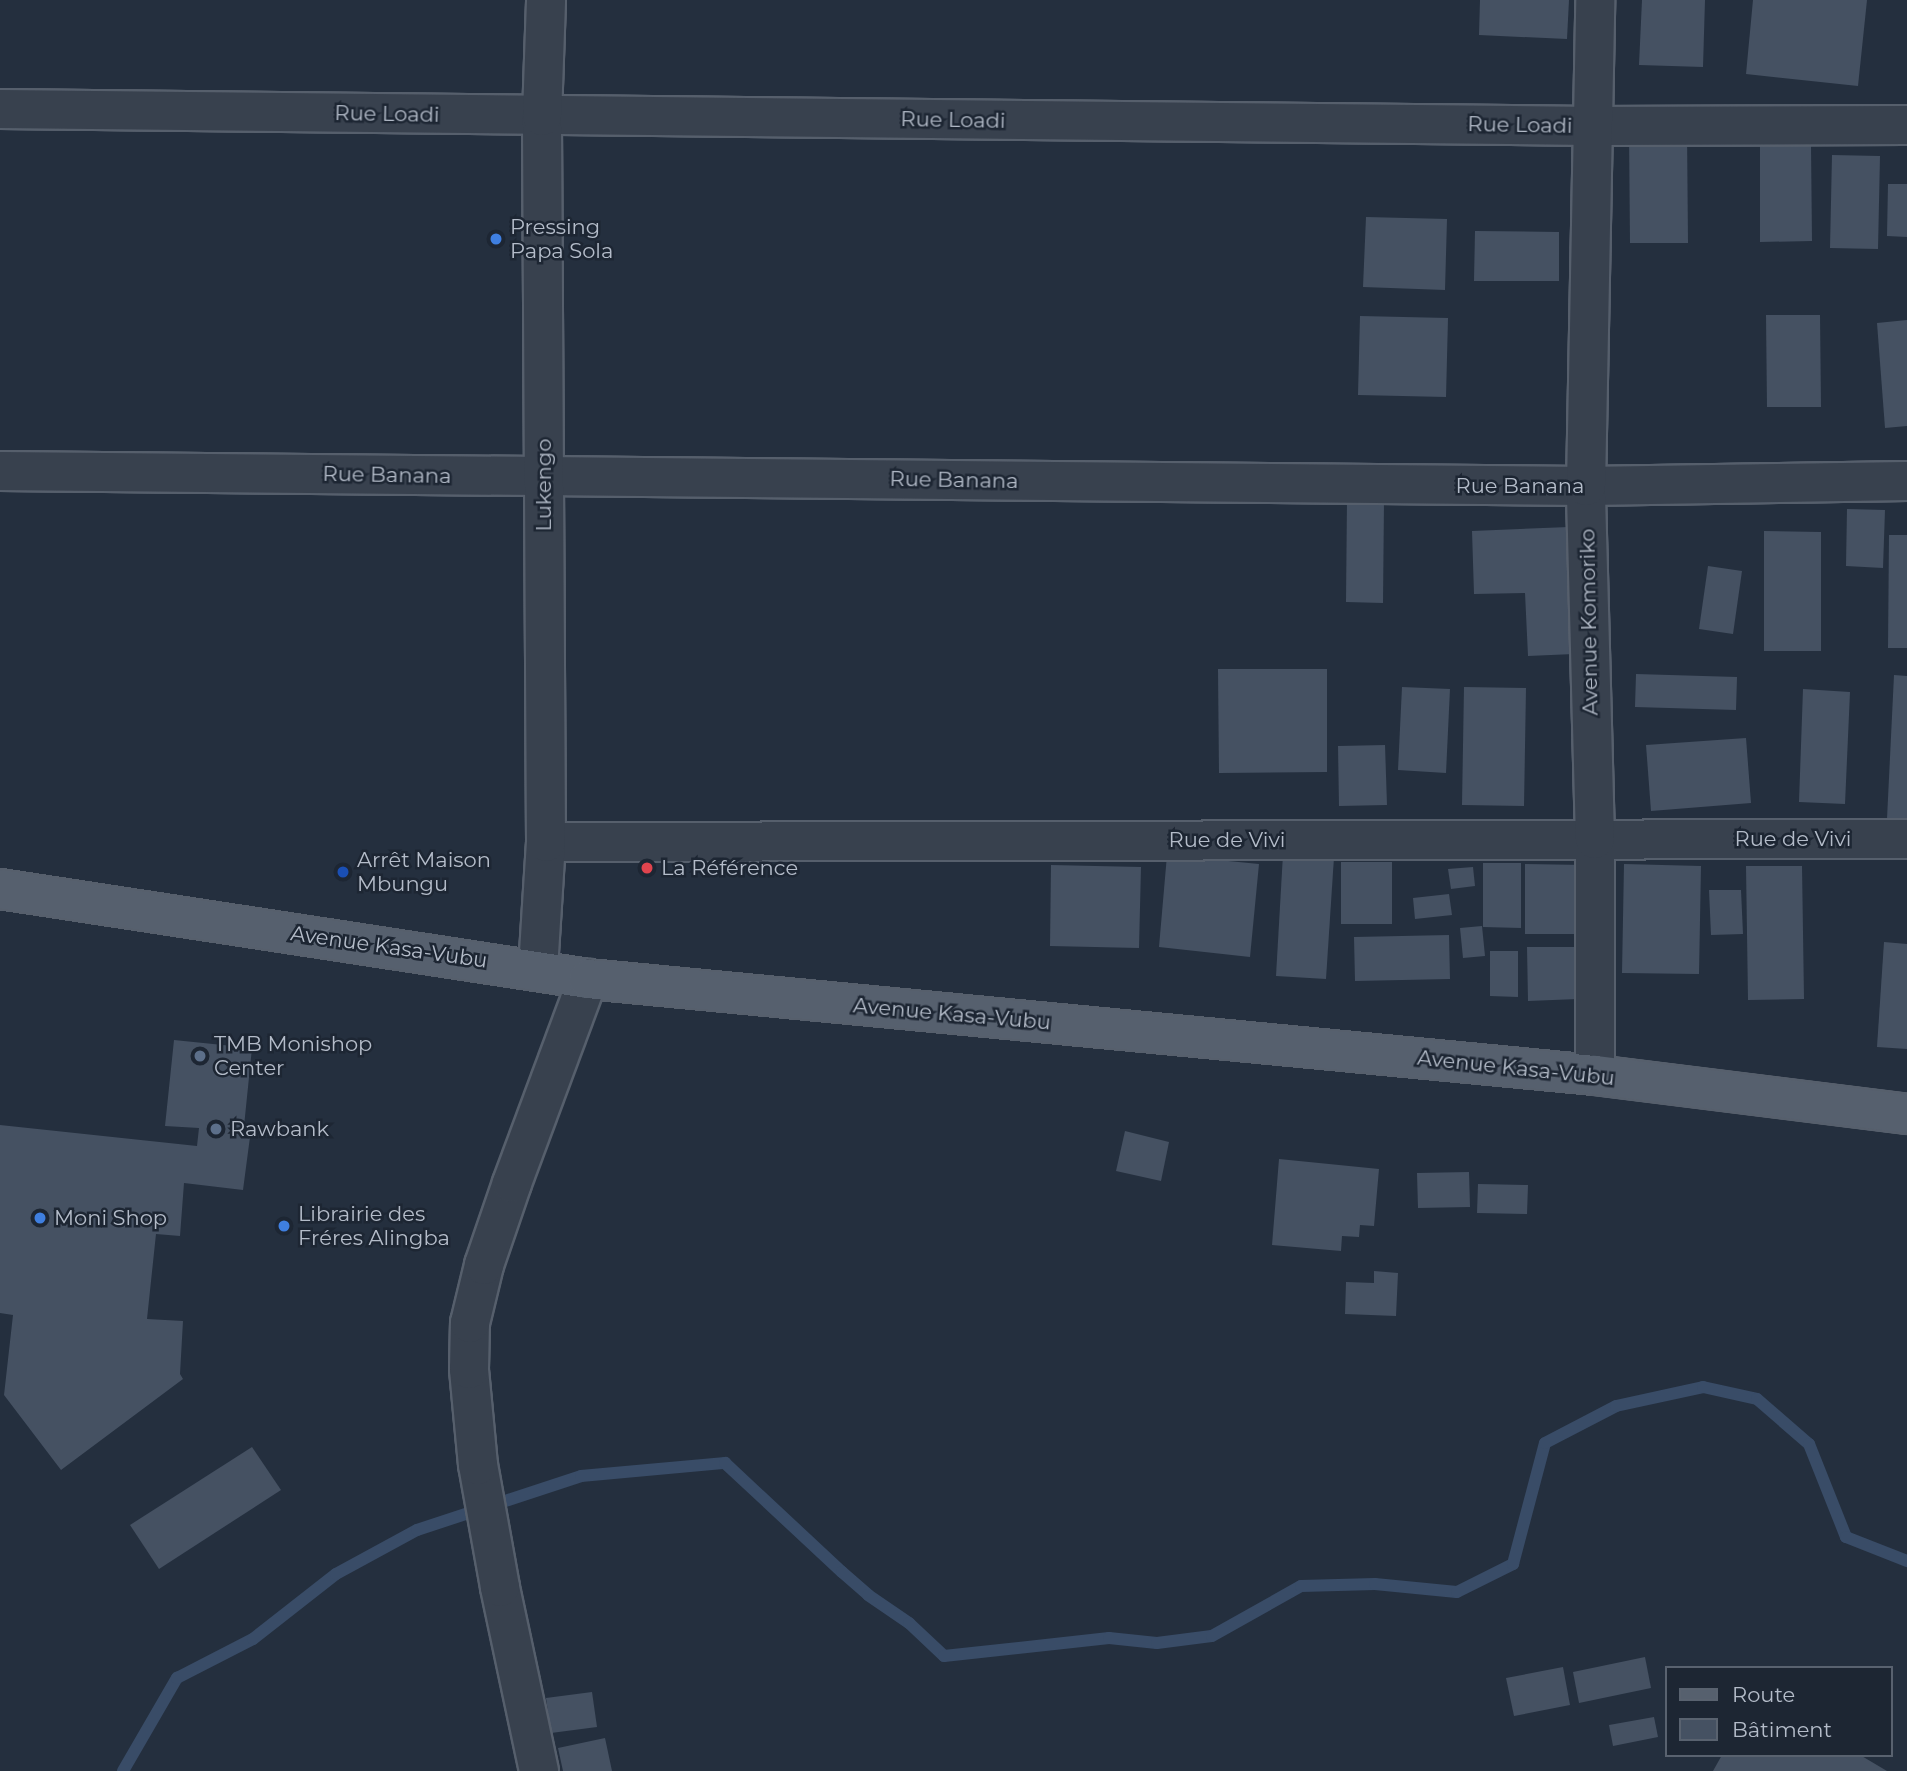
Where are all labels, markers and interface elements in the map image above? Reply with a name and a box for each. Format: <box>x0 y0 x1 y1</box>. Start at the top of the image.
street label: Rue Loadi <box>334 100 440 128</box>
street label: Rue Loadi <box>900 106 1006 134</box>
street label: Rue Loadi <box>1467 111 1573 139</box>
place label: Pressing Papa Sola <box>510 214 613 264</box>
marker: Pressing Papa Sola <box>488 231 504 247</box>
street label: Lukengo <box>531 439 557 531</box>
street label: Rue Banana <box>322 461 452 489</box>
street label: Rue Banana <box>889 466 1019 494</box>
street label: Rue Banana <box>1456 473 1584 499</box>
street label: Avenue Komoriko <box>1575 528 1603 716</box>
street label: Rue de Vivi <box>1735 826 1851 852</box>
street label: Rue de Vivi <box>1169 827 1285 853</box>
place label: Arrêt Maison Mbungu <box>357 847 491 897</box>
place label: La Référence <box>661 855 798 881</box>
marker: La Référence <box>639 860 655 876</box>
marker: Arrêt Maison Mbungu <box>335 864 351 880</box>
street label: Avenue Kasa-Vubu <box>289 921 489 973</box>
street label: Avenue Kasa-Vubu <box>852 993 1052 1035</box>
place label: TMB Monishop Center <box>214 1031 372 1081</box>
street label: Avenue Kasa-Vubu <box>1416 1045 1616 1091</box>
marker: TMB Monishop Center <box>192 1048 208 1064</box>
place label: Rawbank <box>230 1116 329 1142</box>
marker: Rawbank <box>208 1121 224 1137</box>
place label: Librairie des Fréres Alingba <box>298 1201 450 1251</box>
place label: Moni Shop <box>54 1205 167 1231</box>
marker: Moni Shop <box>32 1210 48 1226</box>
marker: Librairie des Fréres Alingba <box>276 1218 292 1234</box>
legend <box>1666 1666 1893 1757</box>
text: Route <box>1732 1682 1795 1707</box>
text: Bâtiment <box>1732 1717 1832 1742</box>

